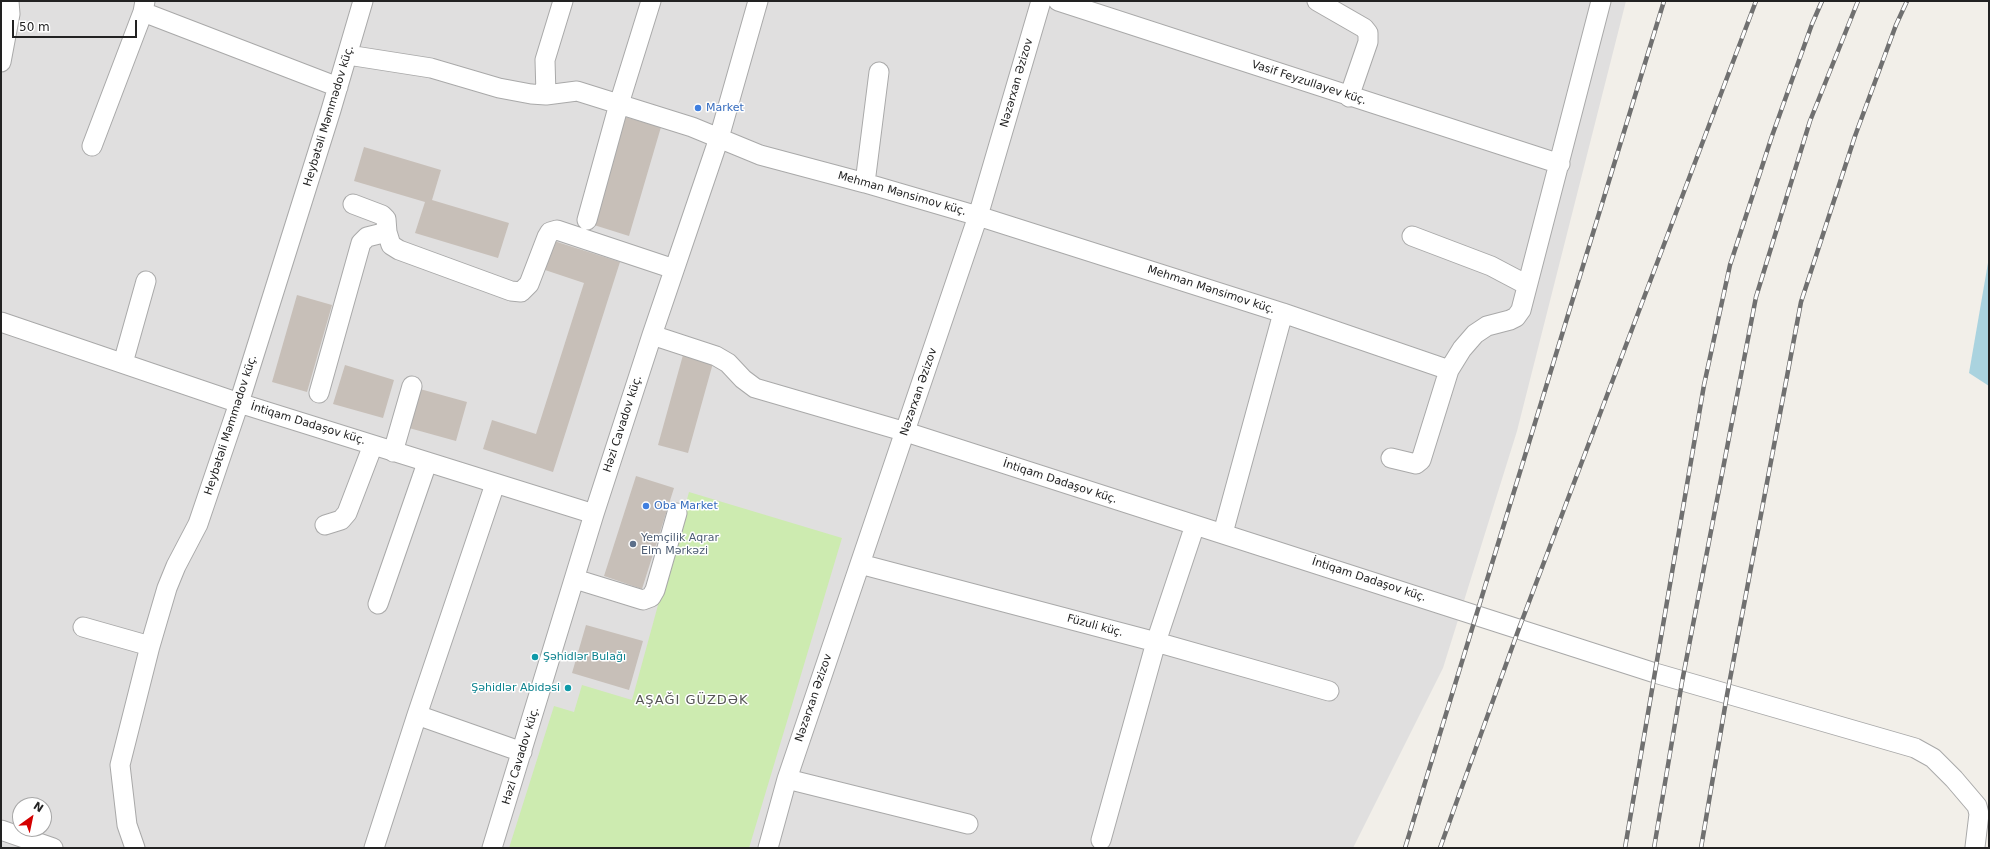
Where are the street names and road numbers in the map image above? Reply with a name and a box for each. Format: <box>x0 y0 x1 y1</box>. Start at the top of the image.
street label: Nəzərxan Əzizov <box>998 37 1036 129</box>
street label: Heybətəli Məmmədov küç. <box>301 44 357 188</box>
street label: Vasif Feyzullayev küç. <box>1250 58 1368 108</box>
street label: Mehman Mənsimov küç. <box>836 169 968 219</box>
street label: Mehman Mənsimov küç. <box>1146 263 1276 317</box>
street label: Nəzərxan Əzizov <box>898 346 940 438</box>
street label: Heybətəli Məmmədov küç. <box>202 353 260 497</box>
street label: Həzi Cavadov küç. <box>601 374 645 474</box>
street label: İntiqam Dadaşov küç. <box>249 400 367 448</box>
street label: İntiqam Dadaşov küç. <box>1001 457 1119 507</box>
street label: İntiqam Dadaşov küç. <box>1310 555 1428 605</box>
street label: Füzuli küç. <box>1065 612 1125 640</box>
street label: Nəzərxan Əzizov <box>793 652 835 744</box>
street label: Həzi Cavadov küç. <box>500 706 542 806</box>

